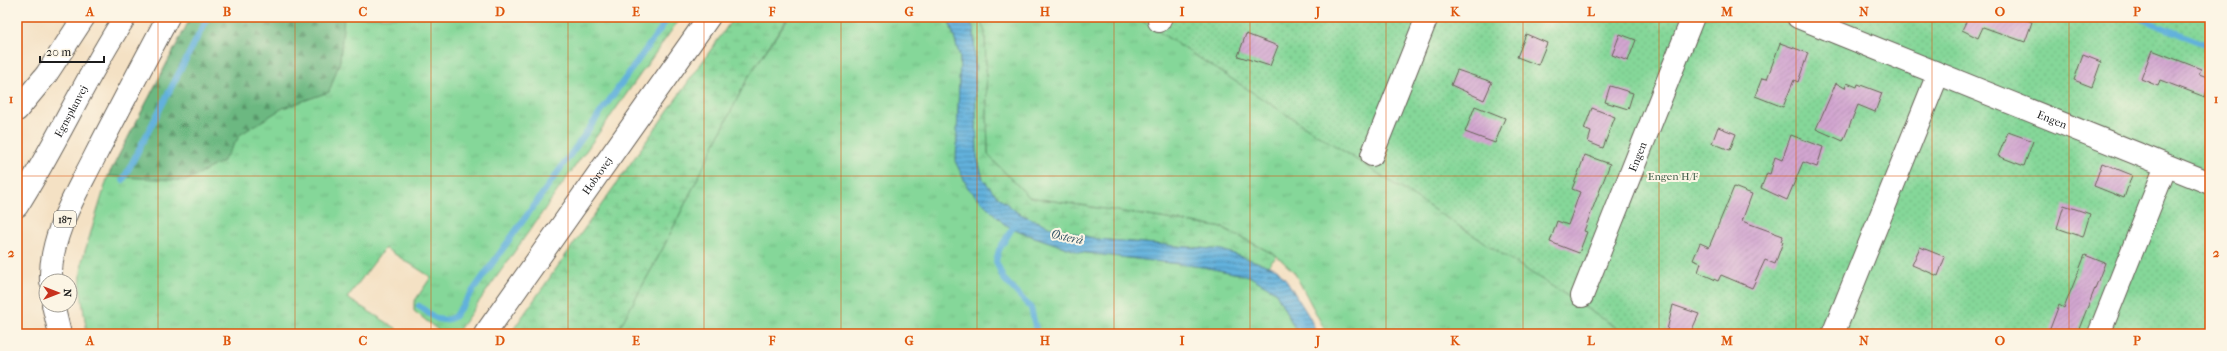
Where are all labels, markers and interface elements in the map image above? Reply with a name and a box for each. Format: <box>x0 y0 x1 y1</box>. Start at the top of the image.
text: A <box>85 4 95 19</box>
text: B <box>223 4 232 19</box>
text: C <box>359 4 368 19</box>
text: D <box>495 4 505 19</box>
text: E <box>632 4 640 19</box>
text: F <box>768 4 776 19</box>
text: G <box>904 4 914 19</box>
text: H <box>1040 4 1051 19</box>
text: I <box>1179 4 1185 19</box>
text: J <box>1314 4 1321 20</box>
text: K <box>1450 4 1461 19</box>
text: L <box>1587 4 1596 19</box>
text: M <box>1720 4 1733 19</box>
text: N <box>1859 4 1869 19</box>
text: O <box>1995 4 2005 19</box>
text: P <box>2133 4 2141 19</box>
scale bar <box>40 38 104 64</box>
text: 20 m <box>46 45 71 59</box>
street label: Egnsplanvej <box>52 83 90 140</box>
text: 1 <box>9 91 14 106</box>
text: 1 <box>2214 91 2219 106</box>
street label: Engen <box>2035 108 2069 132</box>
street label: Engen <box>1626 140 1650 174</box>
street label: Hobrovej <box>580 154 615 197</box>
park label: Engen H/F <box>1648 170 1698 183</box>
road number: 187 <box>54 211 76 227</box>
water label: Østerå <box>1050 227 1084 247</box>
text: 2 <box>8 245 15 260</box>
text: 2 <box>2213 245 2220 260</box>
north arrow <box>38 273 78 313</box>
text: N <box>61 289 74 298</box>
text: A <box>85 333 95 348</box>
text: B <box>223 333 232 348</box>
text: C <box>359 333 368 348</box>
text: D <box>495 333 505 348</box>
text: E <box>632 333 640 348</box>
text: F <box>768 333 776 348</box>
text: G <box>904 333 914 348</box>
text: H <box>1040 333 1051 348</box>
text: I <box>1179 333 1185 348</box>
text: J <box>1314 333 1321 349</box>
text: K <box>1450 333 1461 348</box>
text: L <box>1587 333 1596 348</box>
text: M <box>1720 333 1733 348</box>
text: N <box>1859 333 1869 348</box>
text: O <box>1995 333 2005 348</box>
text: P <box>2133 333 2141 348</box>

